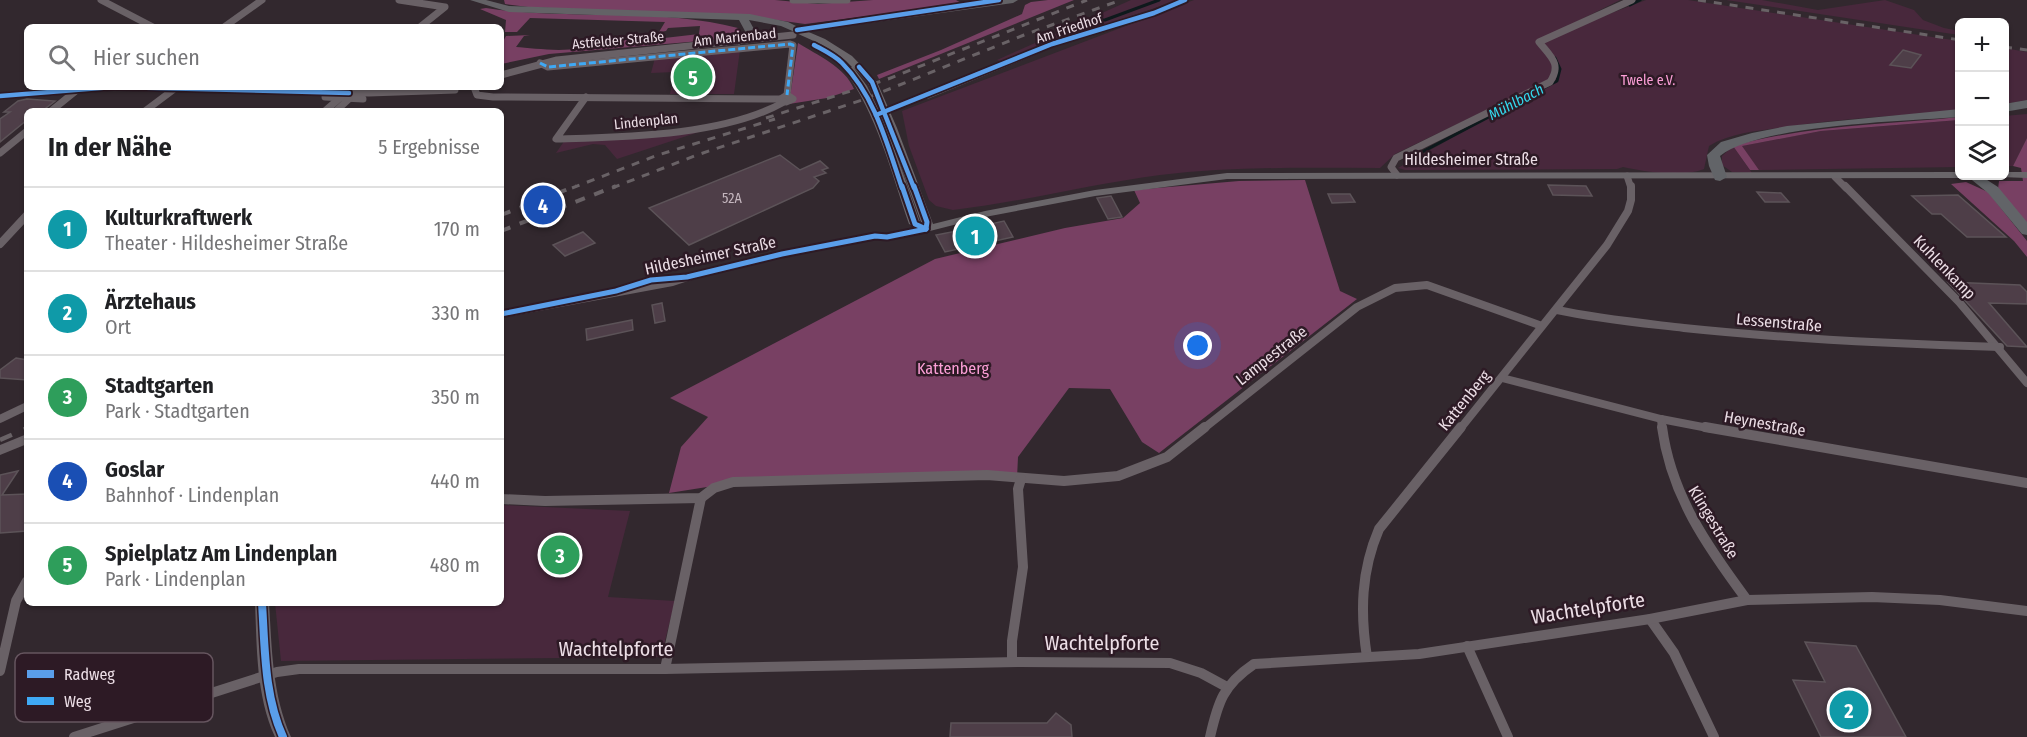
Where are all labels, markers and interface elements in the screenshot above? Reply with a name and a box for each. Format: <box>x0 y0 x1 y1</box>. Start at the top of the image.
street label: Am Friedhof <box>1034 9 1106 47</box>
map controls <box>1955 18 2009 180</box>
button: + <box>1955 18 2009 72</box>
search box <box>24 24 504 90</box>
street label: Am Marienbad <box>693 25 777 50</box>
street label: Astfelder Straße <box>571 28 665 53</box>
icon: search <box>45 41 78 74</box>
text: Hier suchen <box>93 44 200 71</box>
pin: 5 <box>674 54 712 100</box>
park label: Twele e.V. <box>1621 72 1675 89</box>
button: − <box>1955 72 2009 126</box>
water label: Mühlbach <box>1485 80 1547 124</box>
street label: Lindenplan <box>613 110 679 133</box>
button: layers <box>1955 126 2009 180</box>
text: In der Nähe <box>48 132 172 163</box>
text: 5 Ergebnisse <box>378 135 480 159</box>
street label: Hildesheimer Straße <box>1404 150 1538 169</box>
pin: 4 <box>524 182 562 228</box>
house number: 52A <box>722 190 743 207</box>
text: Kulturkraftwerk <box>105 204 252 231</box>
pin: 1 <box>956 214 994 258</box>
text: 1 <box>63 217 72 241</box>
text: 170 m <box>434 217 480 241</box>
text: Theater · Hildesheimer Straße <box>105 231 348 255</box>
street label: Kuhlenkamp <box>1910 231 1980 303</box>
street label: Hildesheimer Straße <box>643 232 778 279</box>
text: Ärztehaus <box>105 288 196 315</box>
text: 2 <box>63 301 72 325</box>
text: 330 m <box>431 301 480 325</box>
street label: Lessenstraße <box>1735 309 1823 336</box>
text: Ort <box>105 315 131 339</box>
street label: Lampestraße <box>1232 322 1311 389</box>
your location <box>1183 331 1212 360</box>
park label: Kattenberg <box>917 359 989 378</box>
street label: Kattenberg <box>1434 366 1495 434</box>
text: Stadtgarten <box>105 372 214 399</box>
text: 3 <box>63 385 72 409</box>
text: 350 m <box>431 385 480 409</box>
text: Park · Stadtgarten <box>105 399 250 423</box>
street label: Heynestraße <box>1723 407 1807 440</box>
text: Goslar <box>105 456 164 483</box>
text: 4 <box>62 469 73 493</box>
text: 440 m <box>430 469 480 493</box>
street label: Klingestraße <box>1684 482 1743 562</box>
text: Bahnhof · Lindenplan <box>105 483 279 507</box>
pin: 3 <box>540 532 580 578</box>
text: Spielplatz Am Lindenplan <box>105 540 337 567</box>
text: 5 <box>63 553 72 577</box>
text: 480 m <box>430 553 480 577</box>
text: Park · Lindenplan <box>105 567 246 591</box>
street label: Wachtelpforte <box>1529 587 1647 629</box>
street label: Wachtelpforte <box>1045 631 1159 655</box>
street label: Wachtelpforte <box>559 637 673 661</box>
legend <box>15 653 213 722</box>
text: Radweg <box>64 665 115 684</box>
pin: 2 <box>1830 688 1868 732</box>
text: Weg <box>64 692 92 711</box>

